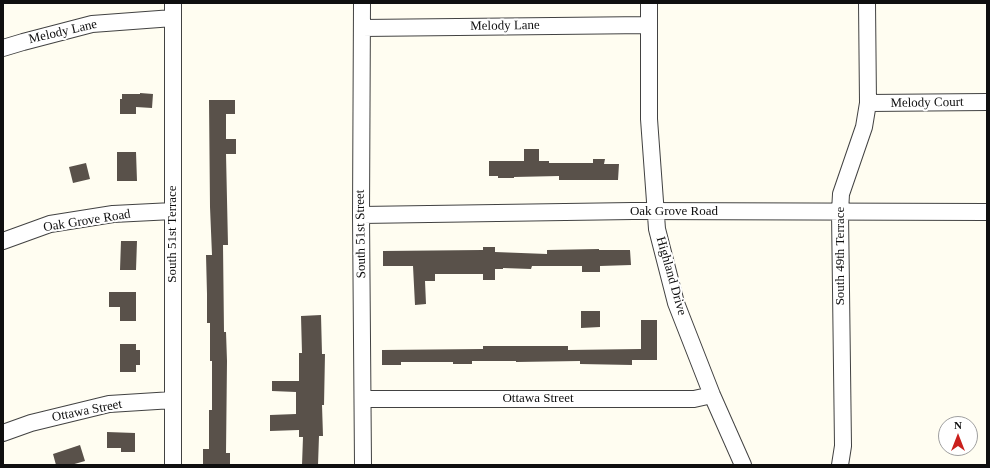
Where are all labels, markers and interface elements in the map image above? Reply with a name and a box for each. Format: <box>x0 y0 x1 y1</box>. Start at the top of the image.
street label: Melody Lane <box>27 17 99 47</box>
street label: Melody Lane <box>470 18 540 34</box>
street label: Melody Court <box>890 95 964 111</box>
street label: South 51st Terrace <box>165 185 181 283</box>
street label: South 51st Street <box>352 189 370 279</box>
street label: Oak Grove Road <box>630 204 718 220</box>
street label: Oak Grove Road <box>42 206 132 236</box>
street label: South 49th Terrace <box>833 207 849 305</box>
street label: Highland Drive <box>652 235 690 317</box>
street label: Ottawa Street <box>502 391 574 407</box>
street label: Ottawa Street <box>51 397 123 425</box>
north arrow <box>938 416 978 456</box>
text: N <box>954 419 962 431</box>

